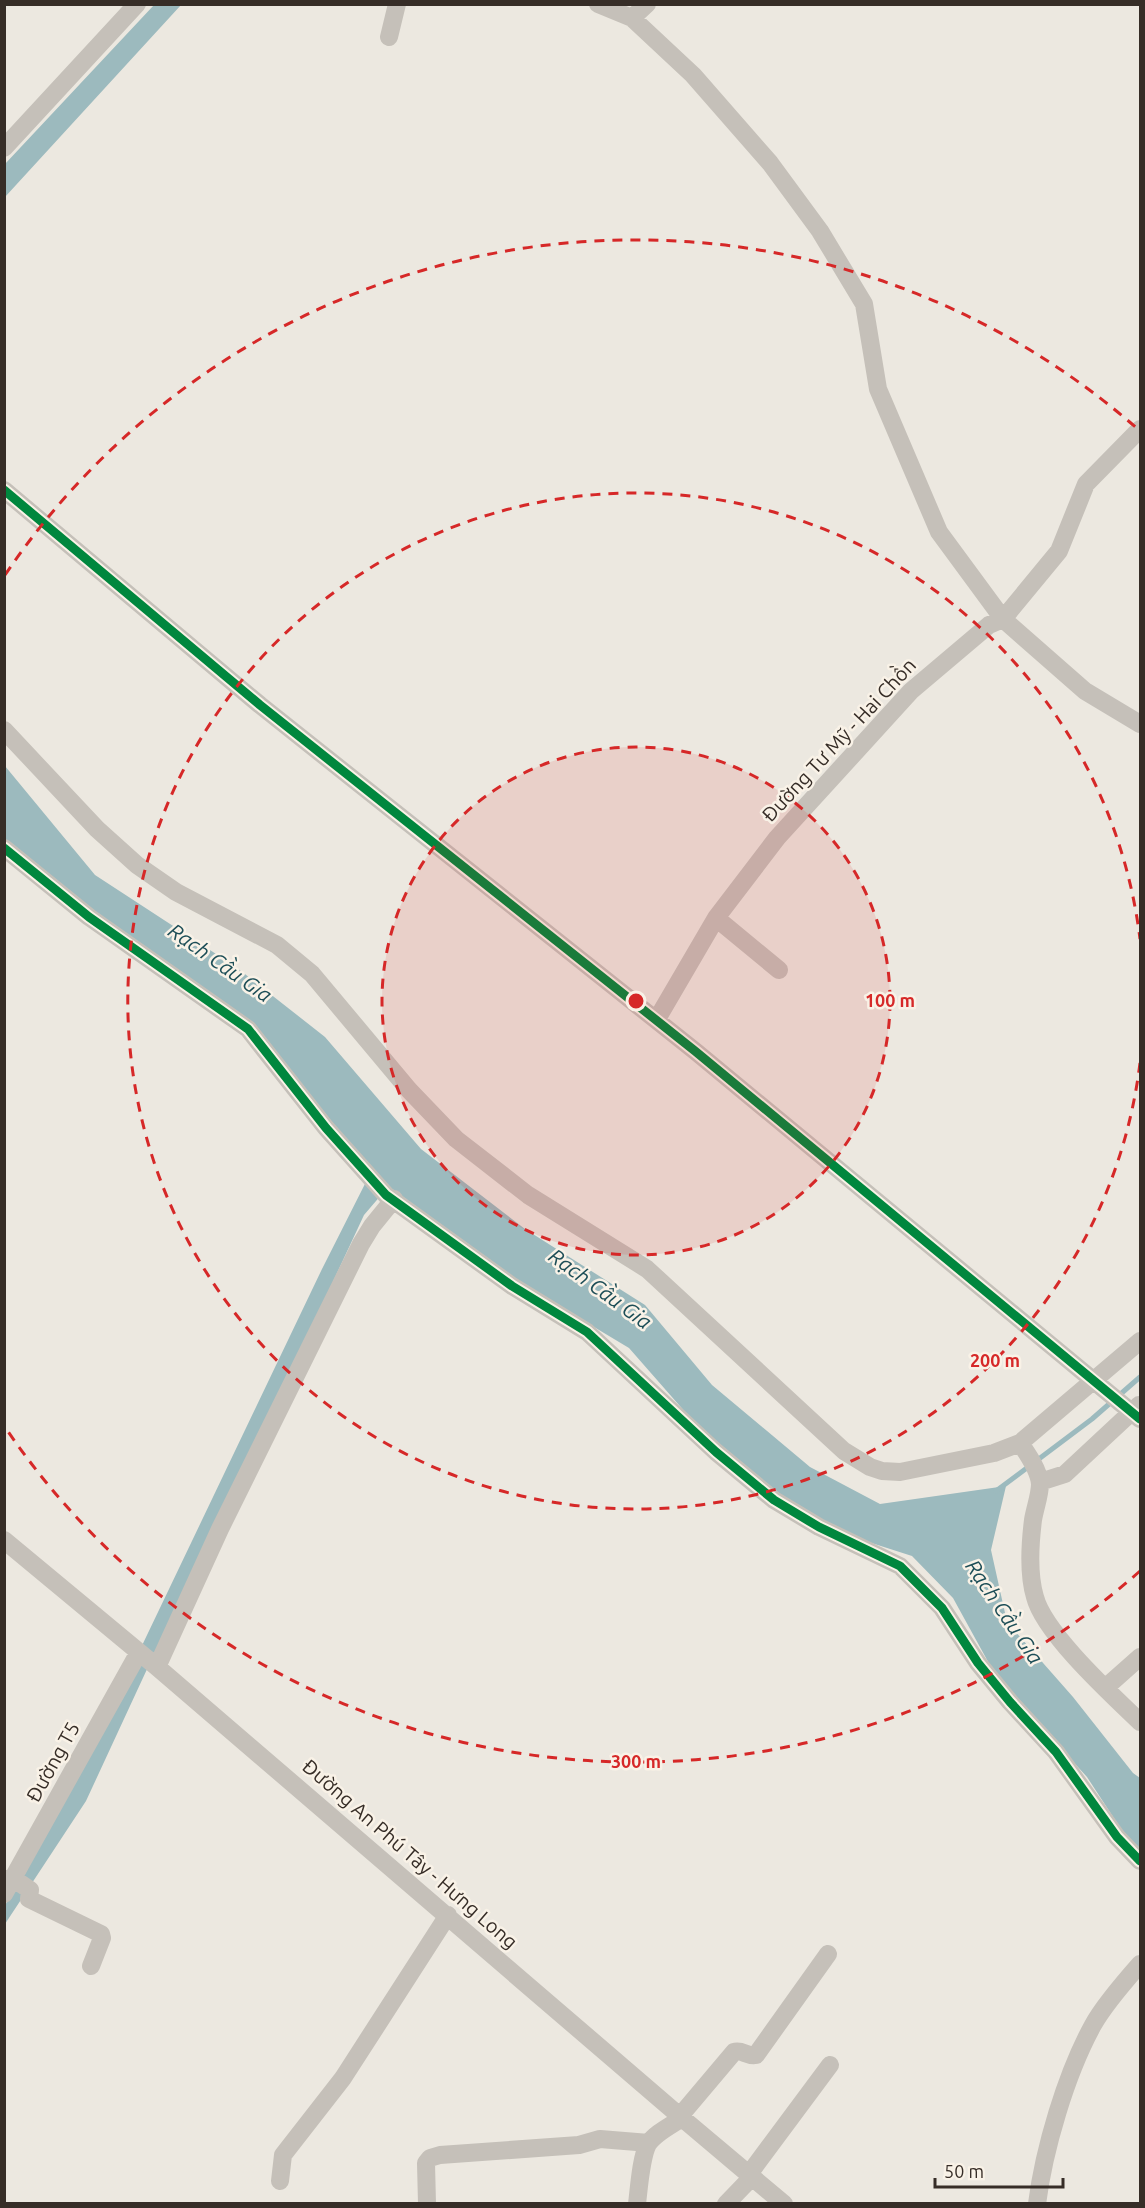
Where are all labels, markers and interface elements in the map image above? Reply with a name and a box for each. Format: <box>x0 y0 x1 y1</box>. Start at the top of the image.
street label: Đường Tư Mỹ - Hai Chồn <box>755 651 920 826</box>
water label: Rạch Cầu Gia <box>164 916 278 1007</box>
text: 100 m <box>865 990 915 1010</box>
centre of rings <box>626 991 646 1011</box>
water label: Rạch Cầu Gia <box>545 1241 658 1333</box>
text: 200 m <box>970 1350 1020 1370</box>
water label: Rạch Cầu Gia <box>961 1554 1050 1668</box>
street label: Đường T5 <box>21 1718 84 1806</box>
text: 300 m <box>611 1751 661 1771</box>
street label: Đường An Phú Tây - Hưng Long <box>298 1754 522 1953</box>
scale bar <box>935 2151 1062 2189</box>
text: 50 m <box>944 2161 984 2181</box>

